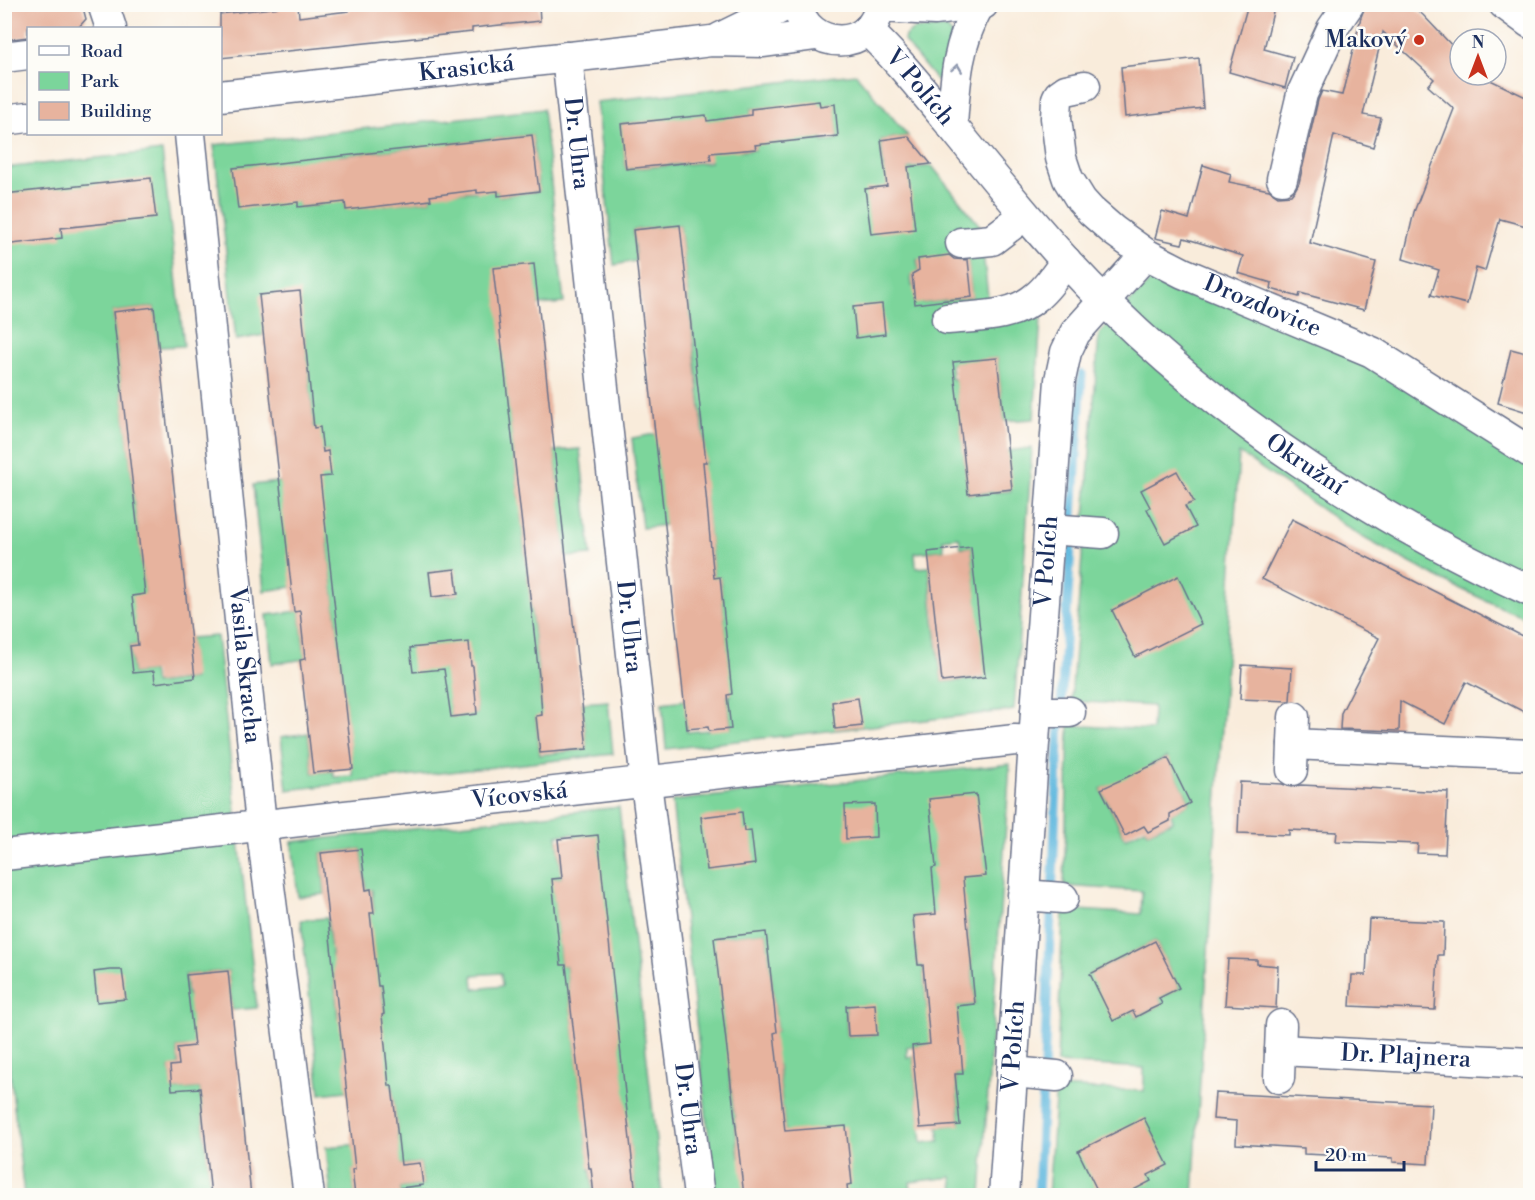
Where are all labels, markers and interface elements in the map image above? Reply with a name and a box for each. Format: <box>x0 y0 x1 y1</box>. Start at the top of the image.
place label: Makový <box>1325 25 1407 55</box>
legend <box>27 27 222 135</box>
north arrow <box>1448 27 1508 87</box>
marker: Makový <box>1412 33 1426 47</box>
text: N <box>1472 33 1485 53</box>
text: Road <box>81 40 124 63</box>
street label: V Polích <box>878 42 961 132</box>
street label: Krasická <box>417 48 517 89</box>
one-way arrow <box>951 63 963 72</box>
text: Park <box>81 70 120 93</box>
street label: Dr. Uhra <box>556 96 596 192</box>
text: Building <box>80 100 152 123</box>
street label: Drozdovice <box>1199 268 1326 344</box>
street label: Okružní <box>1260 427 1352 503</box>
street label: V Polích <box>1029 515 1065 609</box>
street label: Dr. Uhra <box>609 579 649 675</box>
street label: Vasila Škracha <box>222 585 268 746</box>
street label: Vícovská <box>469 775 570 816</box>
street label: V Polích <box>996 1000 1032 1094</box>
street label: Dr. Plajnera <box>1340 1038 1473 1075</box>
street label: Dr. Uhra <box>667 1061 709 1158</box>
scale bar <box>1316 1134 1404 1172</box>
text: 20 m <box>1325 1144 1367 1167</box>

